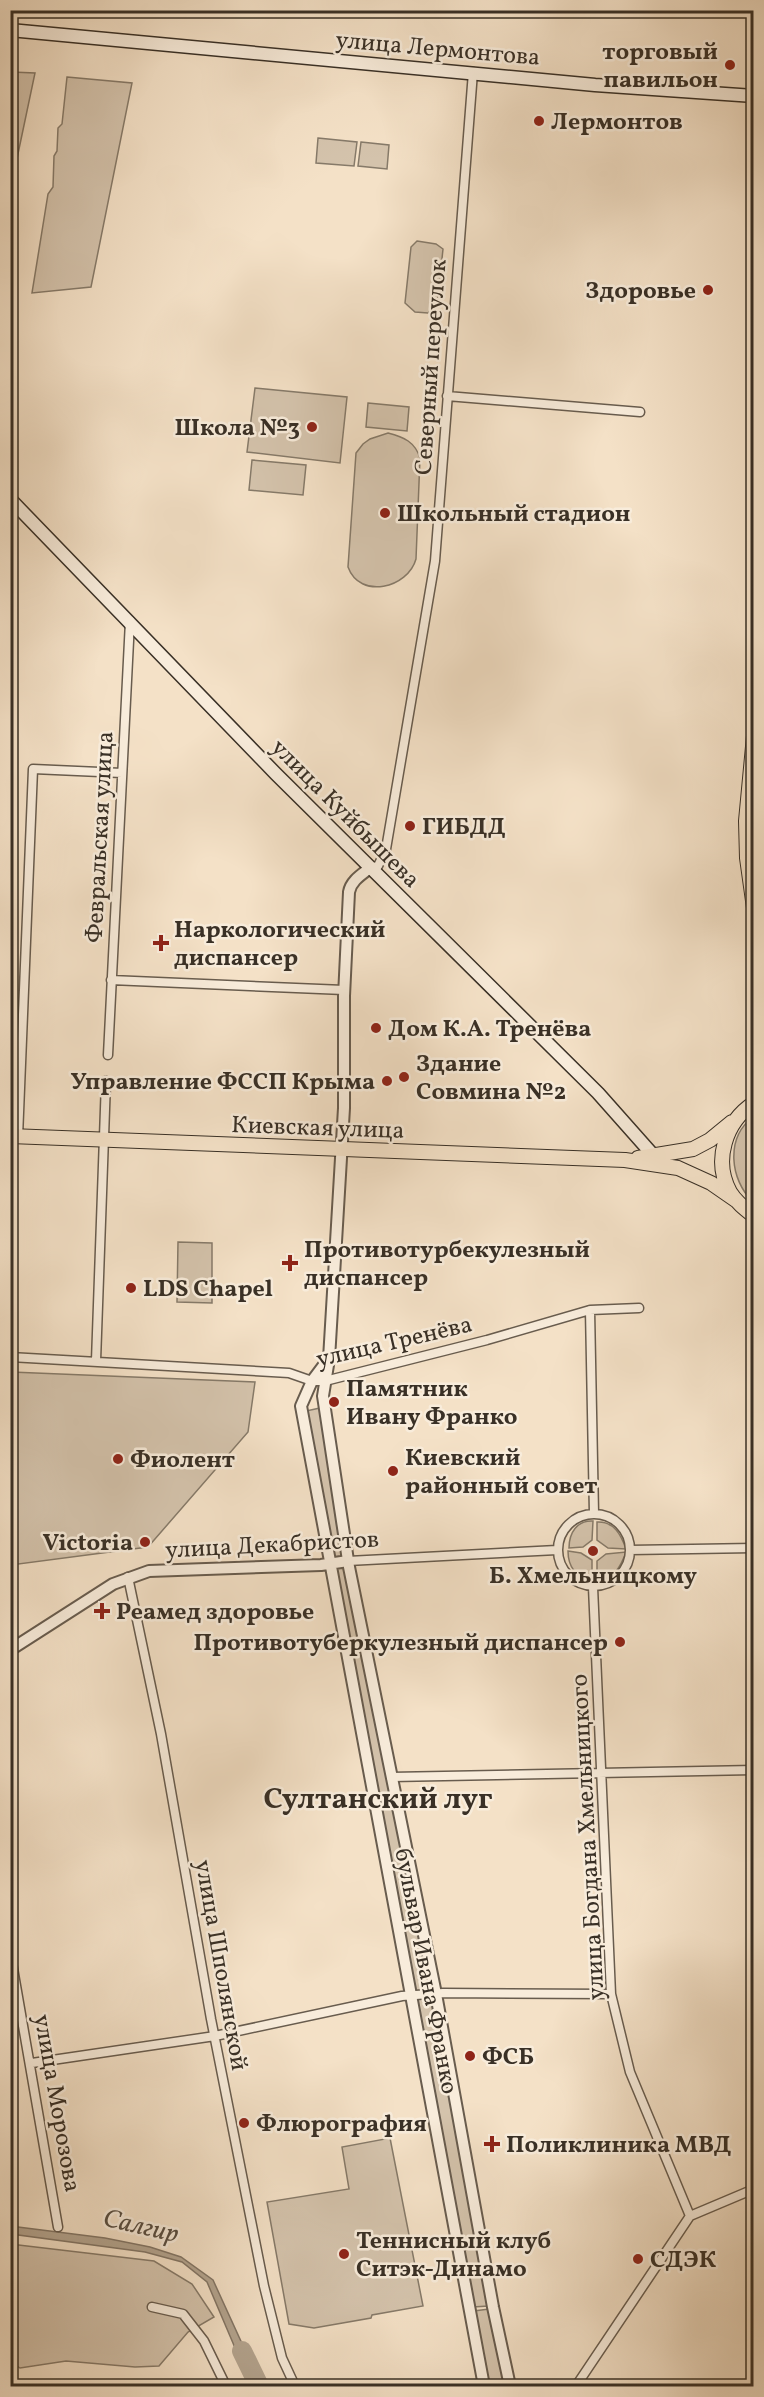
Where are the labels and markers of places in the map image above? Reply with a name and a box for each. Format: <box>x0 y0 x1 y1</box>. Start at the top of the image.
place label: торговый павильон <box>602 36 718 98</box>
marker: торговый павильон <box>723 58 737 72</box>
place label: Лермонтов <box>551 106 683 140</box>
marker: Лермонтов <box>532 114 546 128</box>
place label: Здоровье <box>585 275 696 309</box>
marker: Здоровье <box>701 283 715 297</box>
place label: Школа №3 <box>175 412 300 446</box>
marker: Школа №3 <box>305 420 319 434</box>
place label: Школьный стадион <box>397 498 630 532</box>
marker: Школьный стадион <box>378 506 392 520</box>
place label: ГИБДД <box>422 811 506 845</box>
marker: ГИБДД <box>403 819 417 833</box>
place label: Наркологический диспансер <box>174 914 386 976</box>
marker: Наркологический диспансер <box>152 934 170 952</box>
place label: Дом К.А. Тренёва <box>388 1013 591 1047</box>
marker: Дом К.А. Тренёва <box>369 1021 383 1035</box>
place label: Здание Совмина №2 <box>416 1048 566 1110</box>
place label: Управление ФССП Крыма <box>70 1066 375 1100</box>
marker: Здание Совмина №2 <box>397 1070 411 1084</box>
marker: Управление ФССП Крыма <box>380 1074 394 1088</box>
place label: Противотурбекулезный диспансер <box>304 1234 590 1296</box>
marker: Противотурбекулезный диспансер <box>281 1254 299 1272</box>
place label: LDS Chapel <box>143 1273 273 1307</box>
marker: LDS Chapel <box>124 1281 138 1295</box>
place label: Памятник Ивану Франко <box>346 1373 517 1435</box>
marker: Памятник Ивану Франко <box>327 1395 341 1409</box>
place label: Киевский районный совет <box>405 1442 598 1504</box>
place label: Фиолент <box>130 1444 235 1478</box>
marker: Фиолент <box>111 1452 125 1466</box>
marker: Киевский районный совет <box>386 1464 400 1478</box>
place label: Victoria <box>43 1527 133 1561</box>
marker: Victoria <box>138 1535 152 1549</box>
marker: Б. Хмельницкому <box>586 1544 600 1558</box>
place label: Б. Хмельницкому <box>489 1560 697 1594</box>
place label: Реамед здоровье <box>116 1596 314 1630</box>
marker: Реамед здоровье <box>93 1602 111 1620</box>
place label: Противотуберкулезный диспансер <box>193 1627 608 1661</box>
marker: Противотуберкулезный диспансер <box>613 1635 627 1649</box>
place label: ФСБ <box>482 2041 534 2075</box>
marker: ФСБ <box>463 2049 477 2063</box>
place label: Флюрография <box>256 2108 427 2142</box>
marker: Флюрография <box>237 2116 251 2130</box>
place label: Поликлиника МВД <box>506 2129 732 2163</box>
marker: Поликлиника МВД <box>483 2135 501 2153</box>
place label: Теннисный клуб Ситэк-Динамо <box>356 2225 551 2287</box>
place label: СДЭК <box>650 2244 717 2278</box>
marker: Теннисный клуб Ситэк-Динамо <box>337 2247 351 2261</box>
marker: СДЭК <box>631 2252 645 2266</box>

